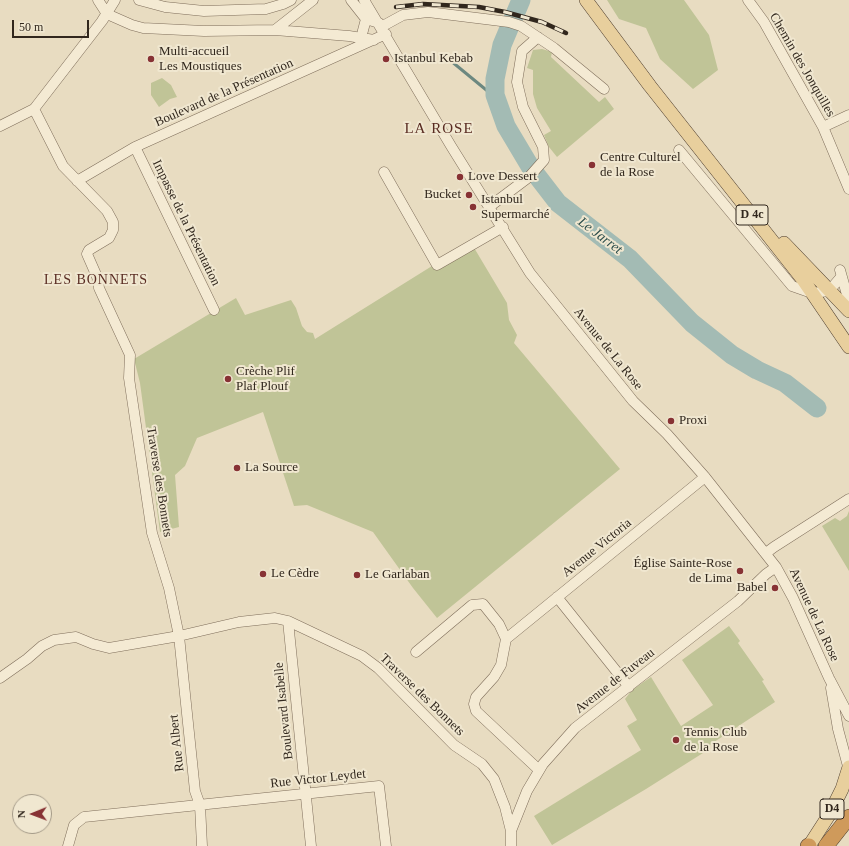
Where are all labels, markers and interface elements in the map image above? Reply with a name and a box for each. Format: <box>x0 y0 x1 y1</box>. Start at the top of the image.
street label: Chemin des Jonquilles <box>766 10 838 120</box>
scale bar <box>14 12 91 38</box>
text: 50 m <box>19 20 43 34</box>
place label: Multi-accueil Les Moustiques <box>159 44 242 75</box>
place label: Istanbul Kebab <box>394 51 473 67</box>
marker: Multi-accueil Les Moustiques <box>146 54 156 64</box>
marker: Istanbul Kebab <box>381 54 391 64</box>
street label: Boulevard de la Présentation <box>152 55 296 131</box>
district label: LA ROSE <box>404 120 474 138</box>
place label: Centre Culturel de la Rose <box>600 150 681 181</box>
street label: Impasse de la Présentation <box>149 157 223 289</box>
marker: Centre Culturel de la Rose <box>587 160 597 170</box>
place label: Love Dessert <box>468 169 537 185</box>
marker: Love Dessert <box>455 172 465 182</box>
place label: Bucket <box>424 187 461 203</box>
marker: Bucket <box>464 190 474 200</box>
place label: Istanbul Supermarché <box>481 192 550 223</box>
marker: Istanbul Supermarché <box>468 202 478 212</box>
road number: D 4c <box>736 205 768 225</box>
water label: Le Jarret <box>575 214 625 258</box>
district label: LES BONNETS <box>44 272 148 288</box>
street label: Avenue de La Rose <box>570 305 646 393</box>
place label: Crèche Plif Plaf Plouf <box>236 364 295 395</box>
marker: Crèche Plif Plaf Plouf <box>223 374 233 384</box>
place label: Proxi <box>679 413 707 429</box>
marker: Proxi <box>666 416 676 426</box>
street label: Traverse des Bonnets <box>143 426 175 538</box>
place label: La Source <box>245 460 298 476</box>
marker: La Source <box>232 463 242 473</box>
street label: Avenue Victoria <box>559 515 635 581</box>
place label: Église Sainte-Rose de Lima <box>633 556 732 587</box>
place label: Le Cèdre <box>271 566 319 582</box>
marker: Église Sainte-Rose de Lima <box>735 566 745 576</box>
street label: Avenue de La Rose <box>786 566 842 664</box>
place label: Le Garlaban <box>365 567 430 583</box>
marker: Le Cèdre <box>258 569 268 579</box>
marker: Le Garlaban <box>352 570 362 580</box>
place label: Babel <box>737 580 767 596</box>
marker: Babel <box>770 583 780 593</box>
street label: Avenue de Fuveau <box>572 645 658 717</box>
street label: Traverse des Bonnets <box>376 651 468 739</box>
street label: Boulevard Isabelle <box>271 662 297 760</box>
street label: Rue Albert <box>166 714 188 772</box>
place label: Tennis Club de la Rose <box>684 725 747 756</box>
marker: Tennis Club de la Rose <box>671 735 681 745</box>
street label: Rue Victor Leydet <box>269 766 367 792</box>
north arrow <box>12 794 52 834</box>
road number: D4 <box>820 799 844 819</box>
text: N <box>15 810 27 818</box>

